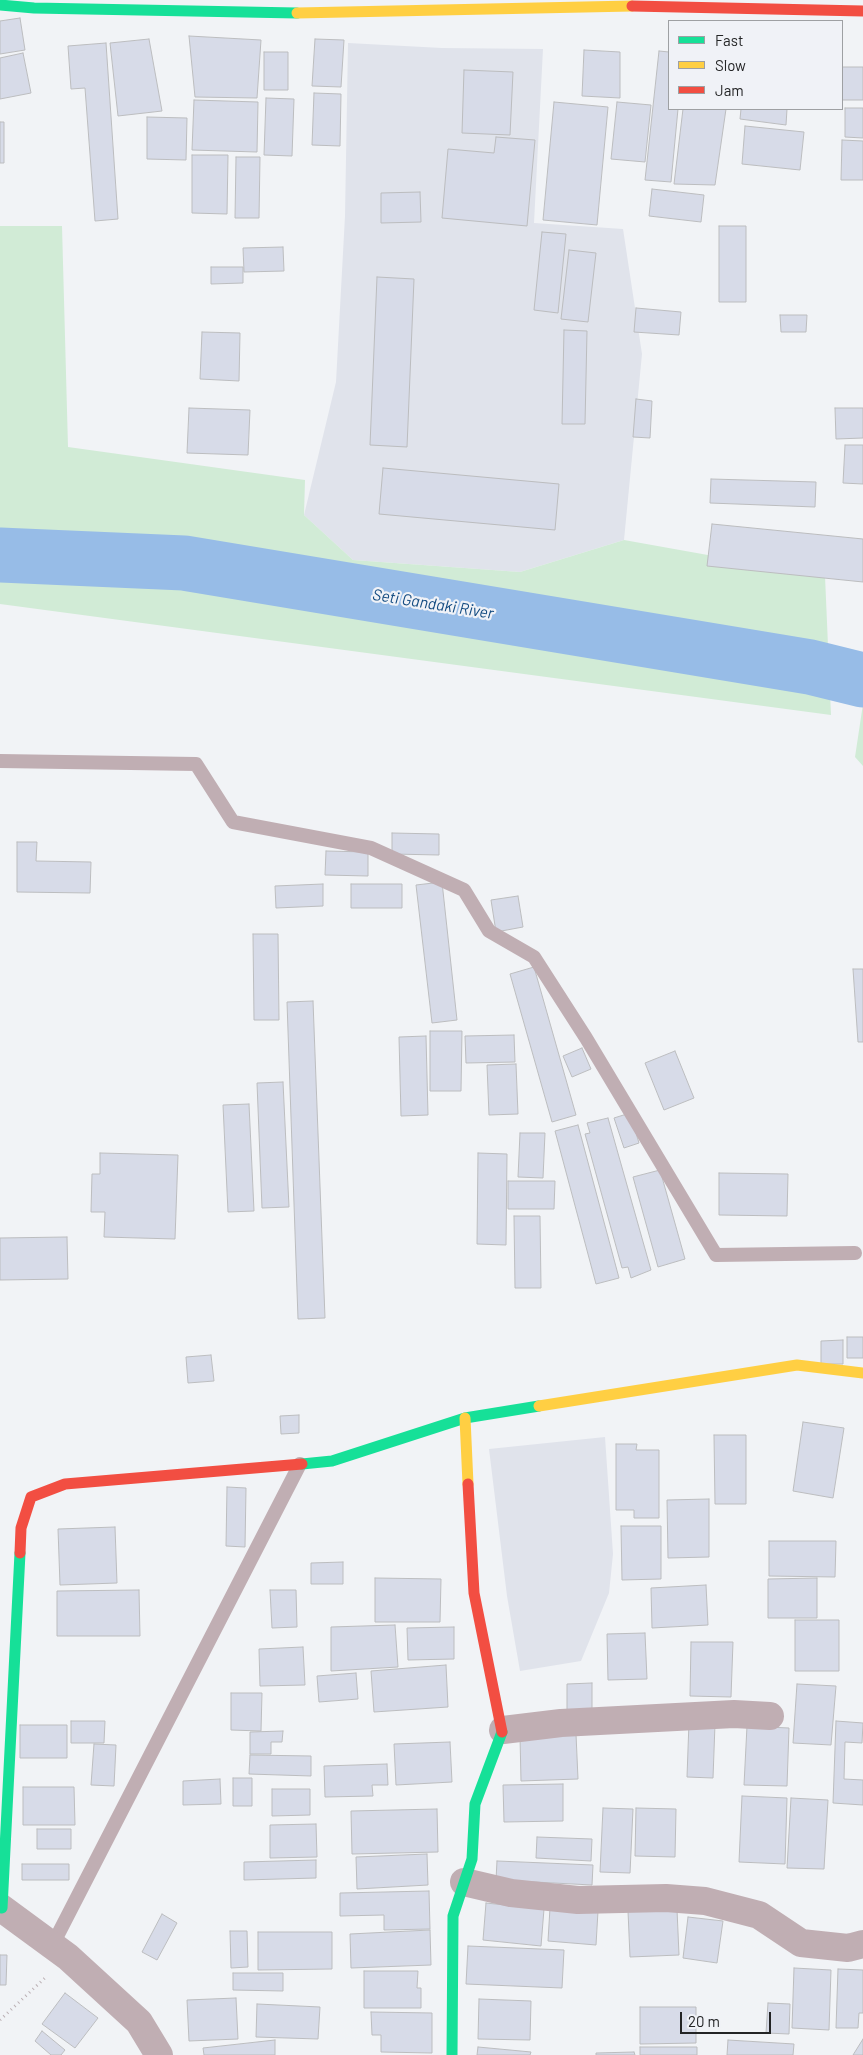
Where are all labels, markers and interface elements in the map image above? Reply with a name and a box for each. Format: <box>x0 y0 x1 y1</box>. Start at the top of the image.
legend <box>668 20 843 110</box>
text: Fast <box>715 31 743 49</box>
text: Slow <box>715 56 746 74</box>
text: Jam <box>715 81 744 99</box>
water label: Seti Gandaki River <box>371 585 495 623</box>
scale bar <box>683 2002 774 2034</box>
text: 20 m <box>688 2012 720 2030</box>

